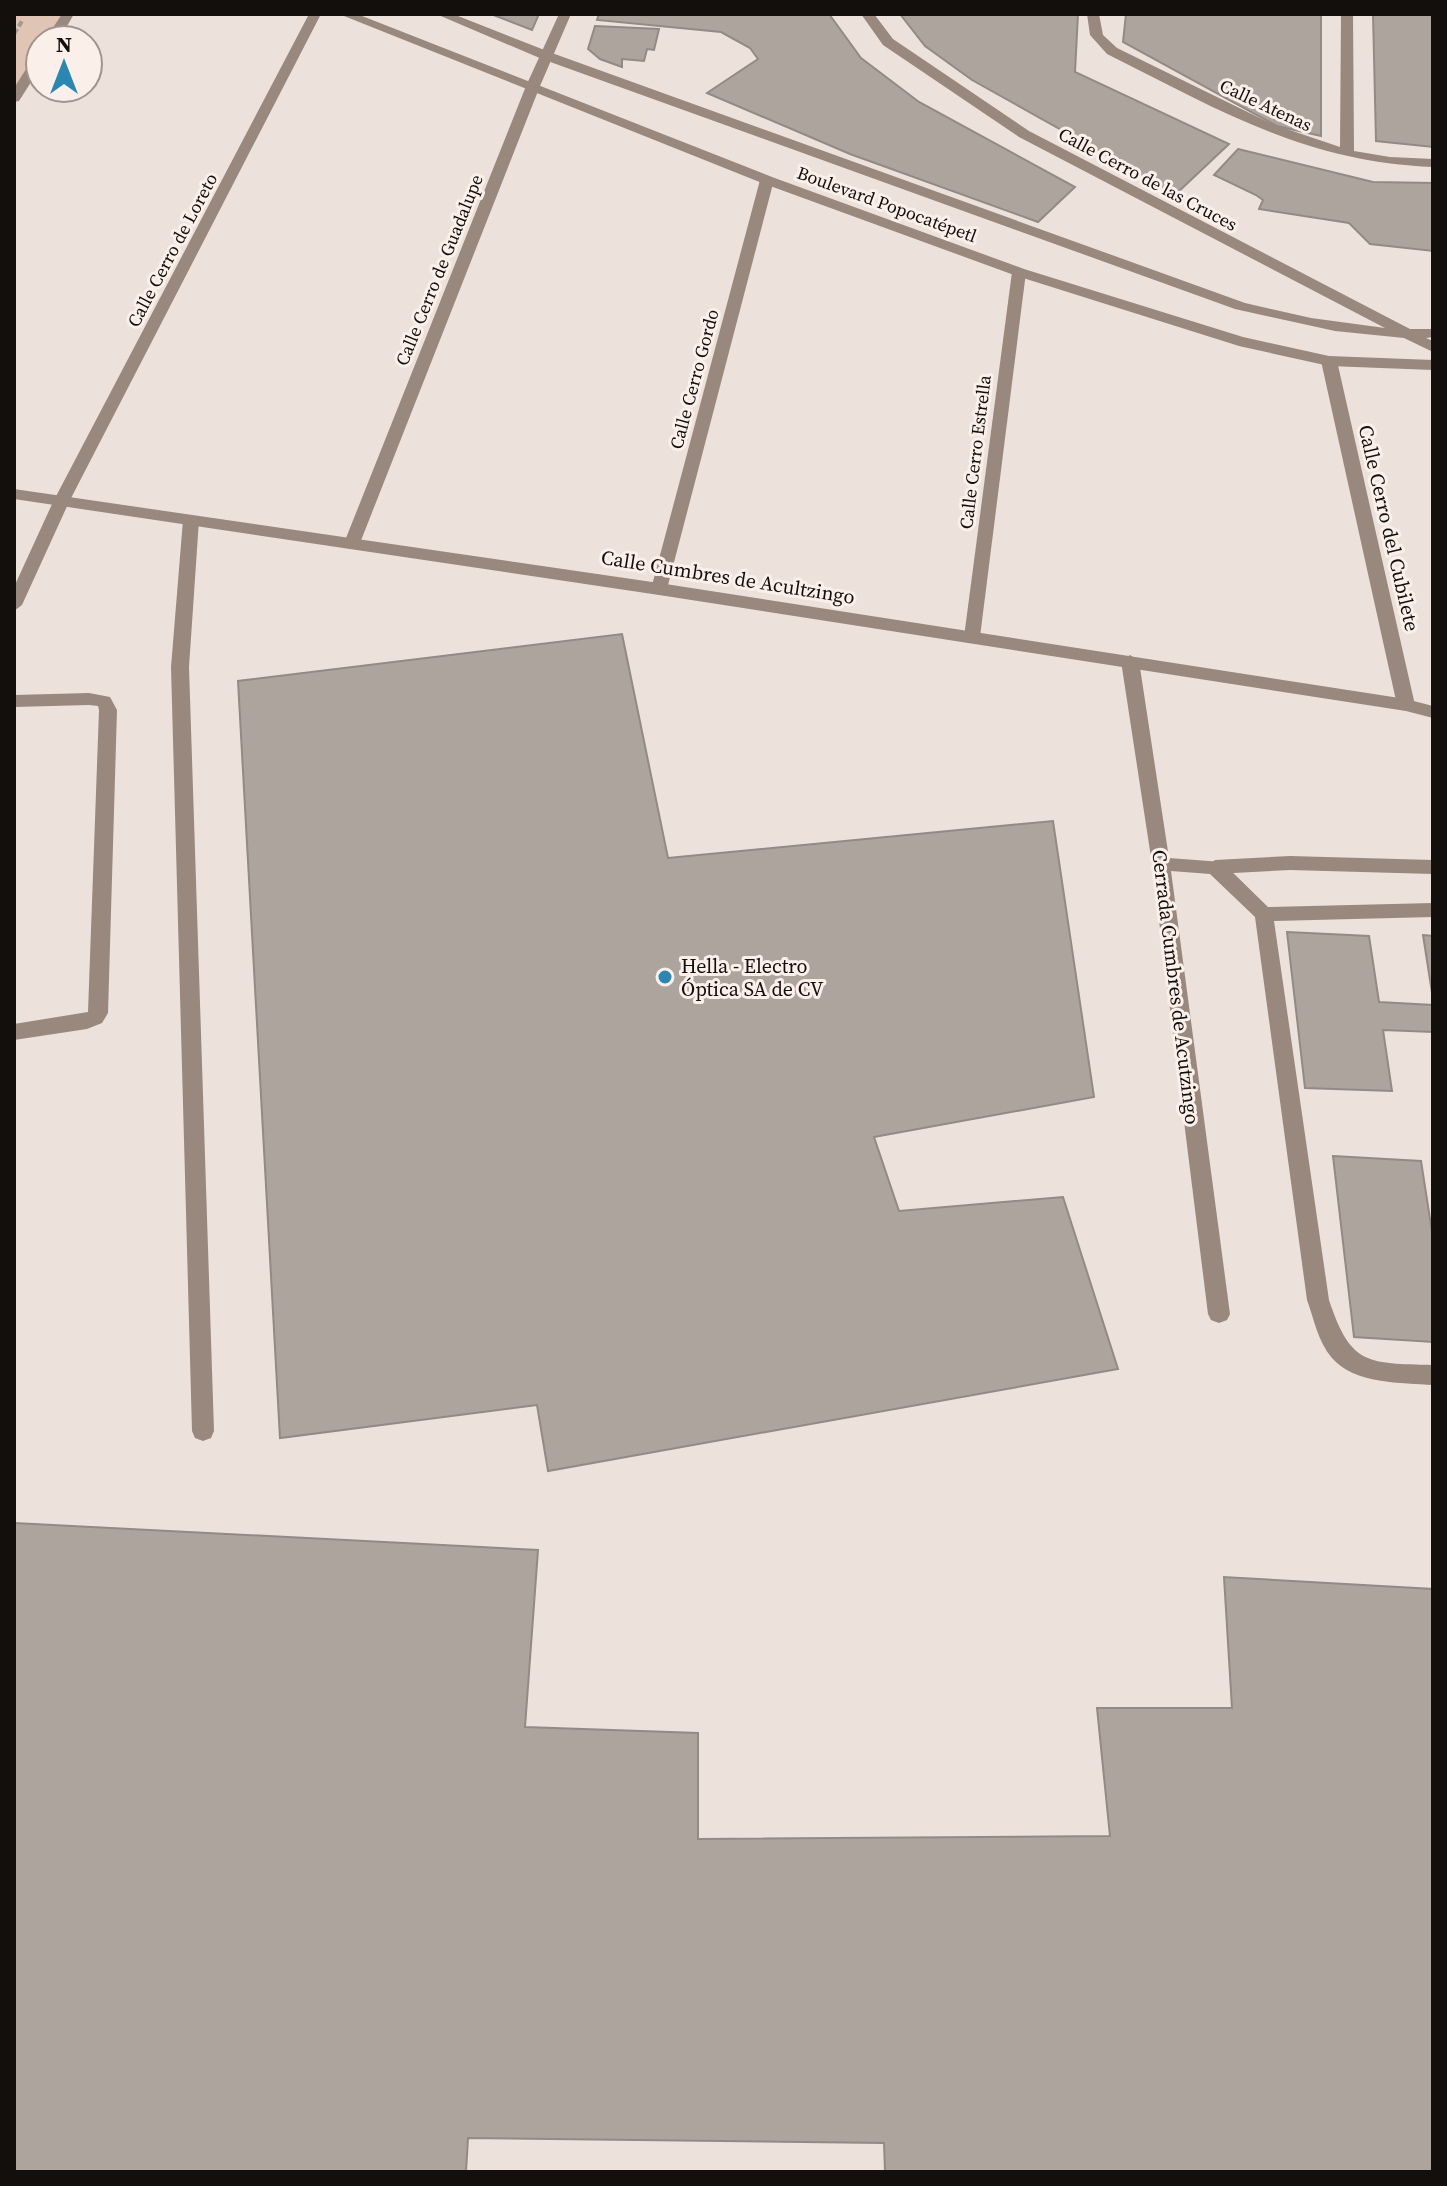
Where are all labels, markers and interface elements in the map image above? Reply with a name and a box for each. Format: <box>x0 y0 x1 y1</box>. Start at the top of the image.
north arrow <box>24 24 104 104</box>
text: N <box>56 29 72 59</box>
street label: Calle Atenas <box>1216 73 1316 137</box>
street label: Calle Cerro de las Cruces <box>1054 121 1242 237</box>
street label: Boulevard Popocatépetl <box>794 160 980 248</box>
street label: Calle Cerro de Loreto <box>121 169 223 331</box>
street label: Calle Cerro de Guadalupe <box>389 171 489 369</box>
street label: Calle Cerro Gordo <box>663 306 725 452</box>
street label: Calle Cerro Estrella <box>953 373 997 530</box>
street label: Calle Cerro del Cubilete <box>1352 422 1426 634</box>
street label: Calle Cumbres de Acultzingo <box>599 543 857 611</box>
street label: Cerrada Cumbres de Acutzingo <box>1145 848 1207 1126</box>
place label: Hella - Electro Óptica SA de CV <box>681 952 824 1003</box>
marker: Hella - Electro Óptica SA de CV <box>656 968 674 986</box>

